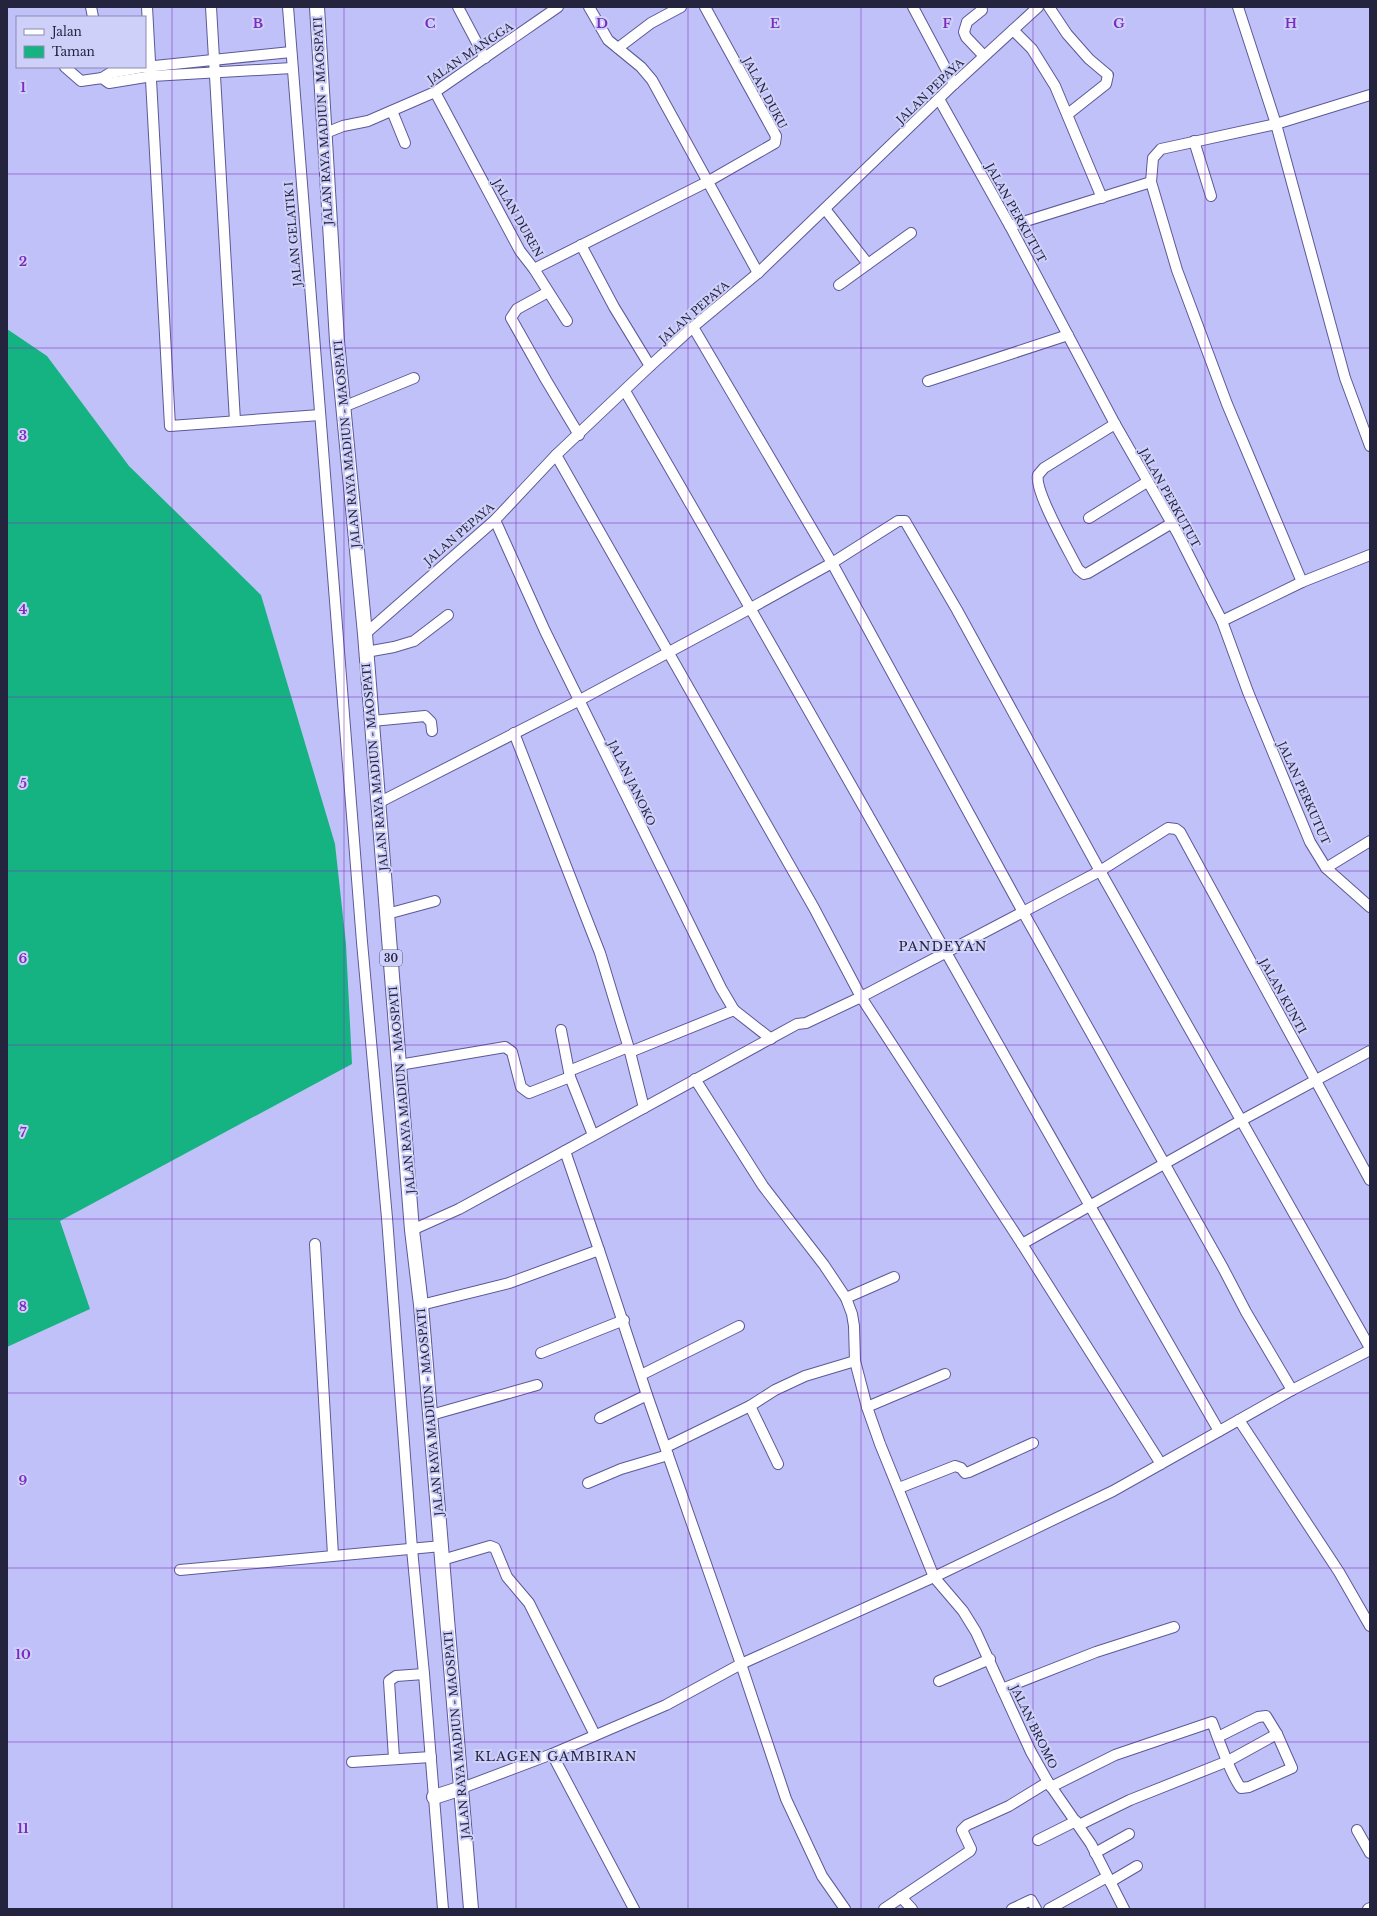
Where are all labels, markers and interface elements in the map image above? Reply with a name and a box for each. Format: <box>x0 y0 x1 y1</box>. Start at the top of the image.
text: B <box>253 15 263 32</box>
text: C <box>425 15 436 32</box>
text: D <box>596 15 608 32</box>
text: E <box>770 15 780 32</box>
text: F <box>943 15 952 32</box>
text: G <box>1113 15 1125 32</box>
text: H <box>1285 15 1297 32</box>
legend <box>16 16 146 68</box>
street label: JALAN RAYA MADIUN - MAOSPATI <box>311 16 336 227</box>
street label: JALAN MANGGA <box>423 19 516 88</box>
text: Jalan <box>50 24 82 39</box>
text: Taman <box>52 44 95 59</box>
street label: JALAN DUKU <box>739 53 790 132</box>
street label: JALAN PEPAYA <box>892 55 967 128</box>
text: 1 <box>20 79 26 96</box>
street label: JALAN PERKUTUT <box>982 159 1049 265</box>
street label: JALAN DUREN <box>489 175 546 260</box>
street label: JALAN GELATIK I <box>281 181 305 289</box>
text: 2 <box>19 253 27 270</box>
street label: JALAN PEPAYA <box>655 277 732 348</box>
street label: JALAN RAYA MADIUN - MAOSPATI <box>331 339 363 550</box>
text: 3 <box>19 427 27 444</box>
street label: JALAN PERKUTUT <box>1136 444 1203 550</box>
street label: JALAN PEPAYA <box>420 499 497 570</box>
text: 4 <box>19 601 28 618</box>
street label: JALAN RAYA MADIUN - MAOSPATI <box>359 662 391 873</box>
street label: JALAN JANOKO <box>604 736 659 828</box>
street label: JALAN PERKUTUT <box>1274 737 1333 847</box>
text: 5 <box>19 775 27 792</box>
district label: PANDEYAN <box>898 938 988 955</box>
text: 6 <box>19 950 28 967</box>
road number: 30 <box>380 950 402 966</box>
street label: JALAN KUNTI <box>1256 954 1310 1036</box>
street label: JALAN RAYA MADIUN - MAOSPATI <box>386 985 418 1196</box>
text: 7 <box>20 1124 27 1141</box>
text: 8 <box>19 1298 27 1315</box>
street label: JALAN RAYA MADIUN - MAOSPATI <box>414 1307 446 1518</box>
text: 9 <box>19 1472 28 1489</box>
street label: JALAN RAYA MADIUN - MAOSPATI <box>441 1630 473 1841</box>
text: 10 <box>15 1646 31 1663</box>
street label: JALAN BROMO <box>1007 1681 1060 1771</box>
district label: KLAGEN GAMBIRAN <box>474 1748 638 1765</box>
text: 11 <box>17 1820 29 1837</box>

